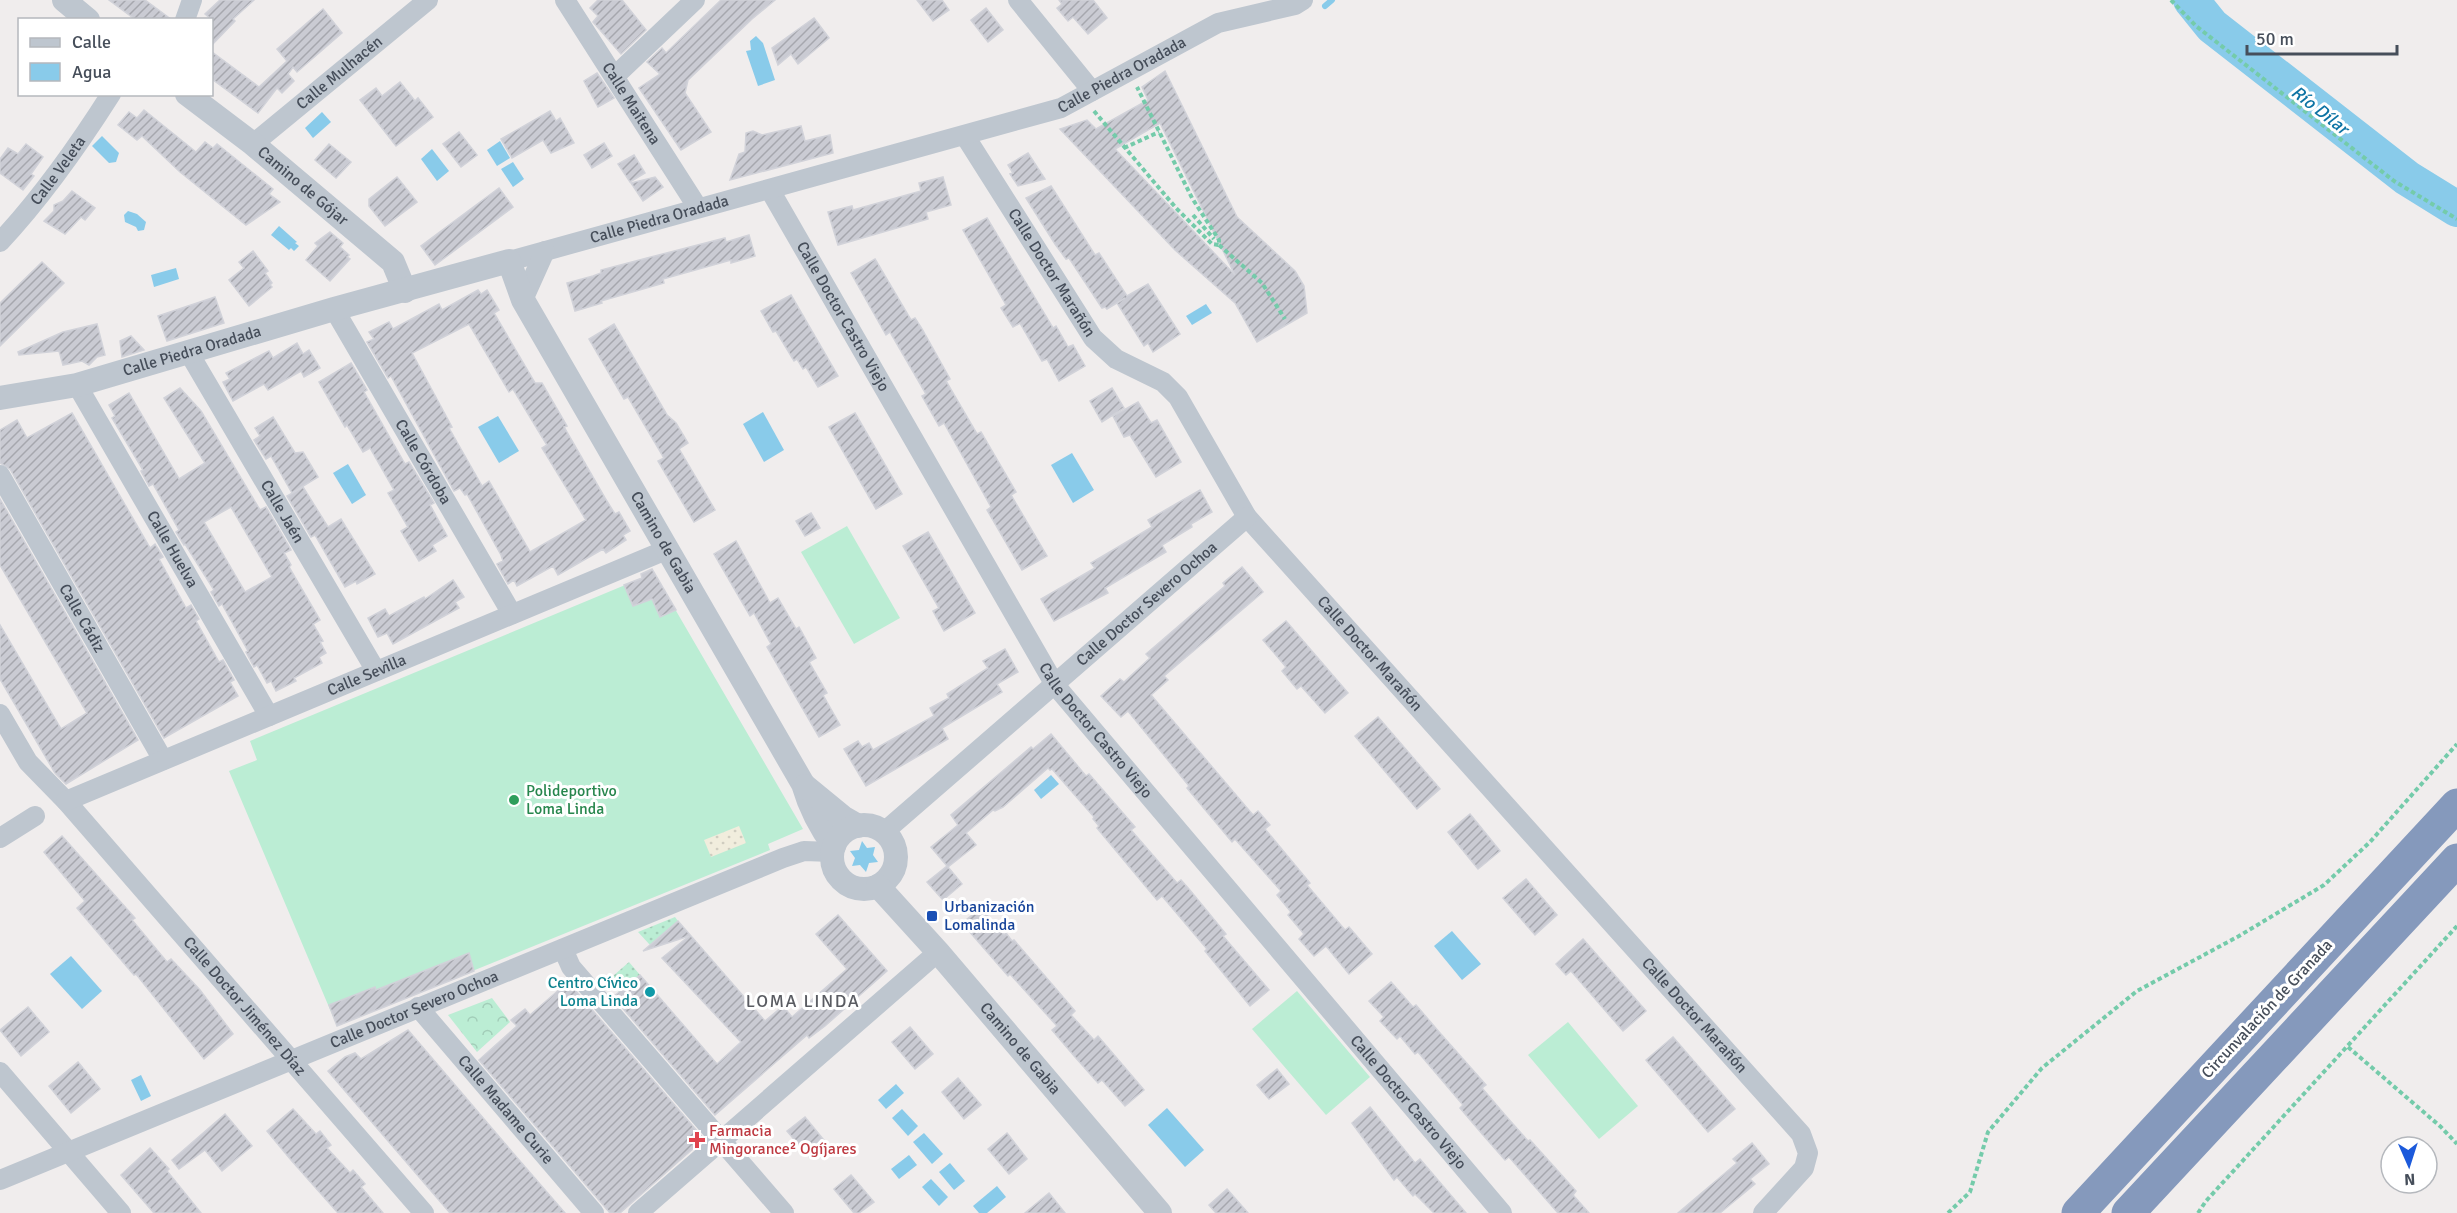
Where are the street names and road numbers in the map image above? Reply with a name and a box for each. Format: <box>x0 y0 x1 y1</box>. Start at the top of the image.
street label: Calle Mulhacén <box>292 32 387 114</box>
street label: Calle Piedra Oradada <box>1054 32 1190 118</box>
street label: Calle Maitena <box>598 59 665 149</box>
street label: Calle Veleta <box>26 132 90 209</box>
street label: Camino de Gójar <box>253 142 352 230</box>
street label: Calle Piedra Oradada <box>588 191 731 248</box>
street label: Calle Doctor Marañón <box>1004 205 1100 341</box>
street label: Calle Doctor Castro Viejo <box>792 238 894 395</box>
street label: Calle Piedra Oradada <box>120 321 263 381</box>
street label: Calle Córdoba <box>391 416 456 508</box>
street label: Calle Jaén <box>256 476 309 547</box>
street label: Camino de Gabia <box>626 488 701 597</box>
street label: Calle Huelva <box>142 507 203 591</box>
street label: Calle Doctor Severo Ochoa <box>1072 537 1221 671</box>
street label: Calle Cádiz <box>54 580 109 656</box>
street label: Calle Doctor Marañón <box>1313 592 1427 716</box>
street label: Calle Sevilla <box>324 650 409 701</box>
street label: Calle Doctor Castro Viejo <box>1034 659 1157 803</box>
street label: Calle Doctor Jiménez Díaz <box>179 933 310 1080</box>
street label: Circunvalación de Granada <box>2197 935 2337 1083</box>
street label: Calle Doctor Marañón <box>1637 953 1752 1077</box>
street label: Calle Doctor Severo Ochoa <box>327 966 502 1053</box>
street label: Camino de Gabia <box>975 998 1065 1099</box>
street label: Calle Doctor Castro Viejo <box>1346 1031 1471 1174</box>
street label: Calle Madame Curie <box>454 1051 558 1168</box>

